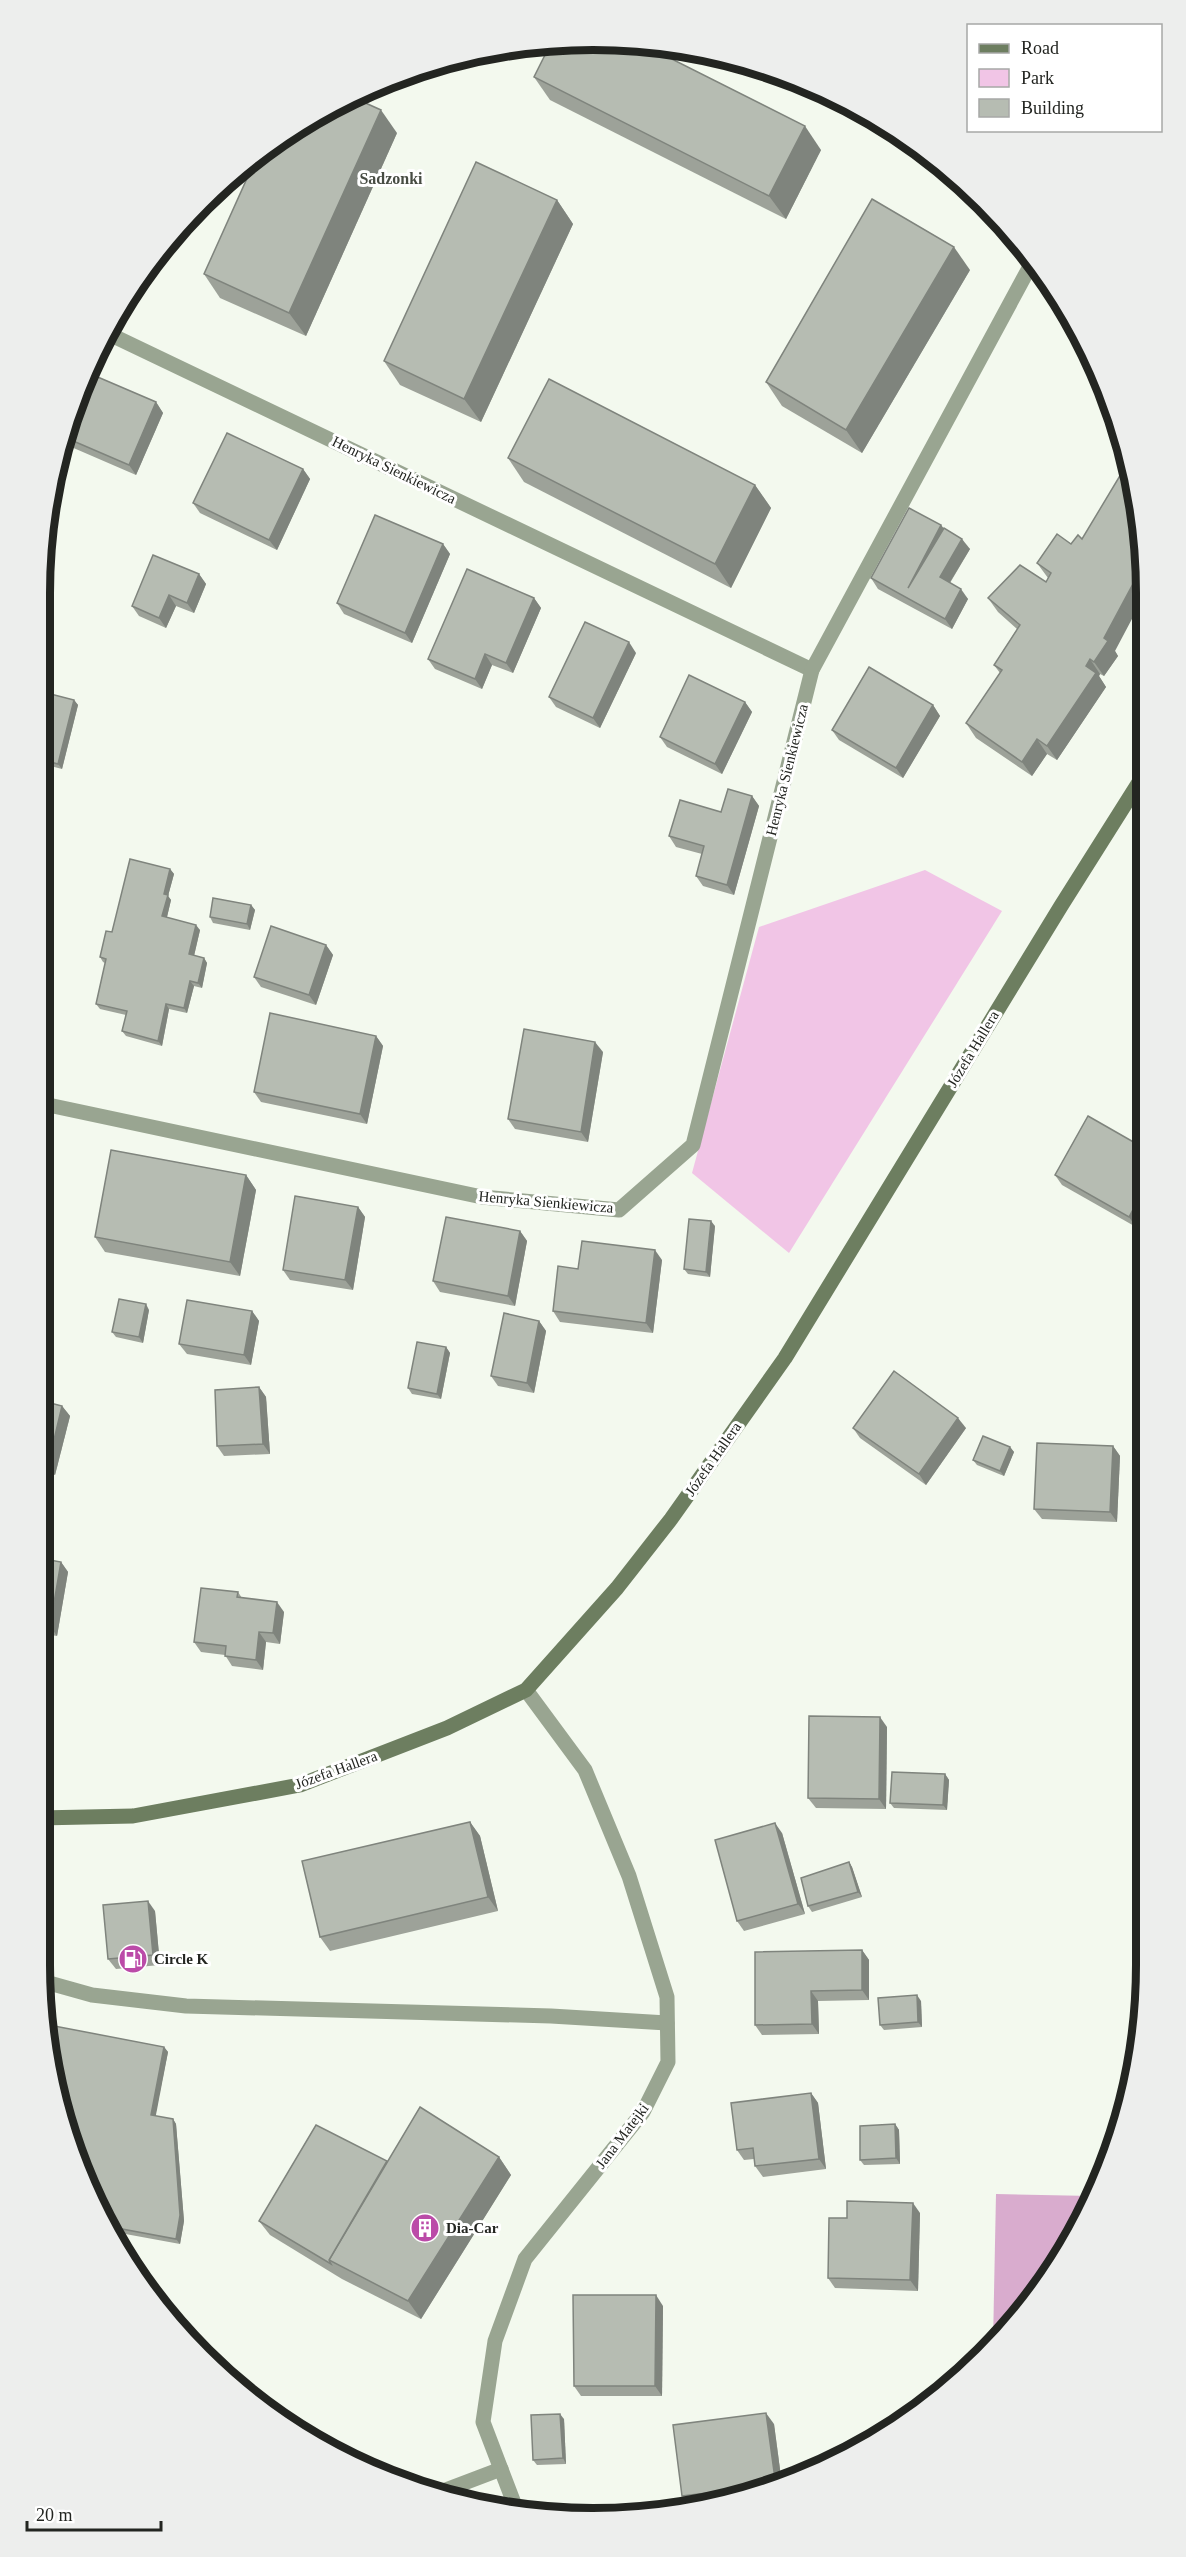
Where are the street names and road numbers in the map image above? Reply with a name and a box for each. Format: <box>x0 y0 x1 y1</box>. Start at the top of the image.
street label: Henryka Sienkiewicza <box>330 433 459 507</box>
street label: Henryka Sienkiewicza <box>763 702 811 838</box>
street label: Józefa Hallera <box>944 1008 1002 1090</box>
street label: Henryka Sienkiewicza <box>478 1188 614 1216</box>
street label: Józefa Hallera <box>682 1419 744 1499</box>
street label: Józefa Hallera <box>293 1748 380 1792</box>
street label: Jana Matejki <box>592 2100 652 2172</box>

